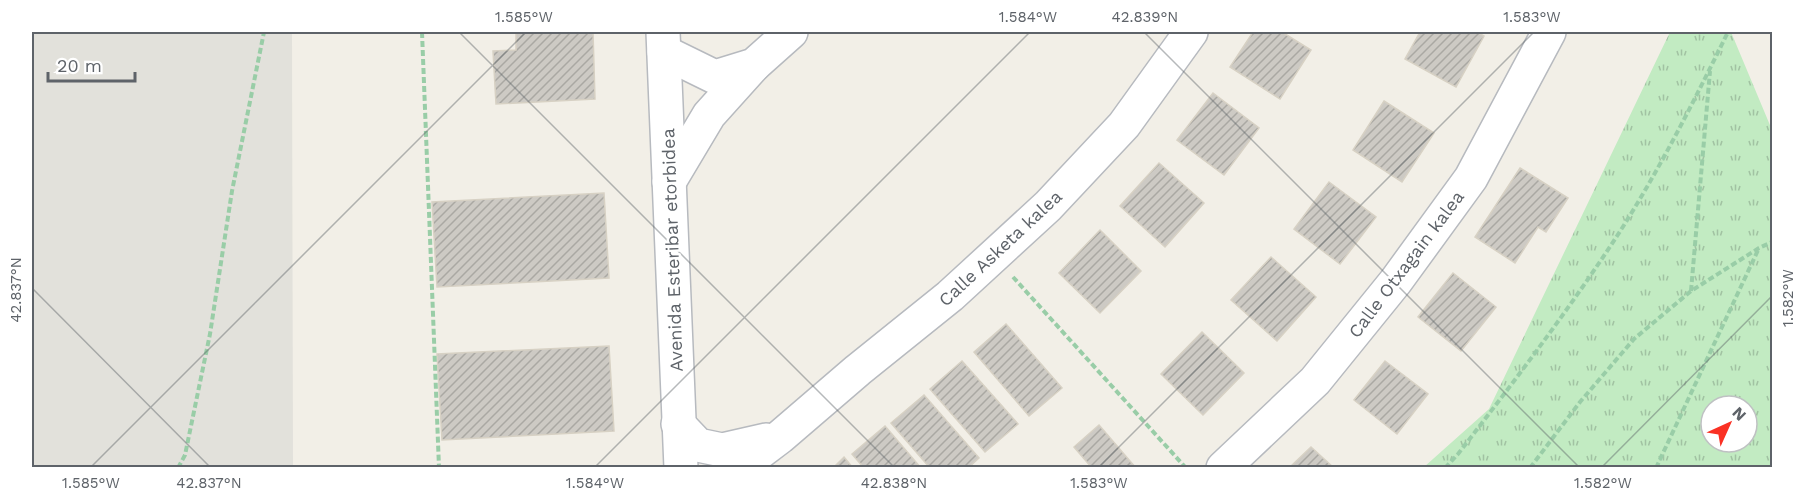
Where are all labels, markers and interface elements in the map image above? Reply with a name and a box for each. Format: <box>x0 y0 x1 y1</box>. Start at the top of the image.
text: 1.585°W <box>495 8 553 26</box>
text: 1.584°W <box>999 8 1057 26</box>
text: 42.839°N <box>1112 8 1178 26</box>
text: 1.583°W <box>1503 8 1561 26</box>
scale bar <box>48 45 135 83</box>
text: 20 m <box>57 55 102 76</box>
street label: Avenida Esteribar etorbidea <box>657 128 687 372</box>
street label: Calle Asketa kalea <box>934 186 1066 310</box>
street label: Calle Otxagain kalea <box>1344 186 1468 342</box>
text: 42.837°N <box>7 257 25 323</box>
text: 1.582°W <box>1779 269 1797 327</box>
north arrow <box>1699 394 1759 454</box>
text: N <box>1728 403 1750 425</box>
text: 1.585°W <box>62 474 120 492</box>
text: 42.837°N <box>176 474 242 492</box>
text: 1.584°W <box>566 474 624 492</box>
text: 42.838°N <box>861 474 927 492</box>
text: 1.583°W <box>1070 474 1128 492</box>
text: 1.582°W <box>1574 474 1632 492</box>

